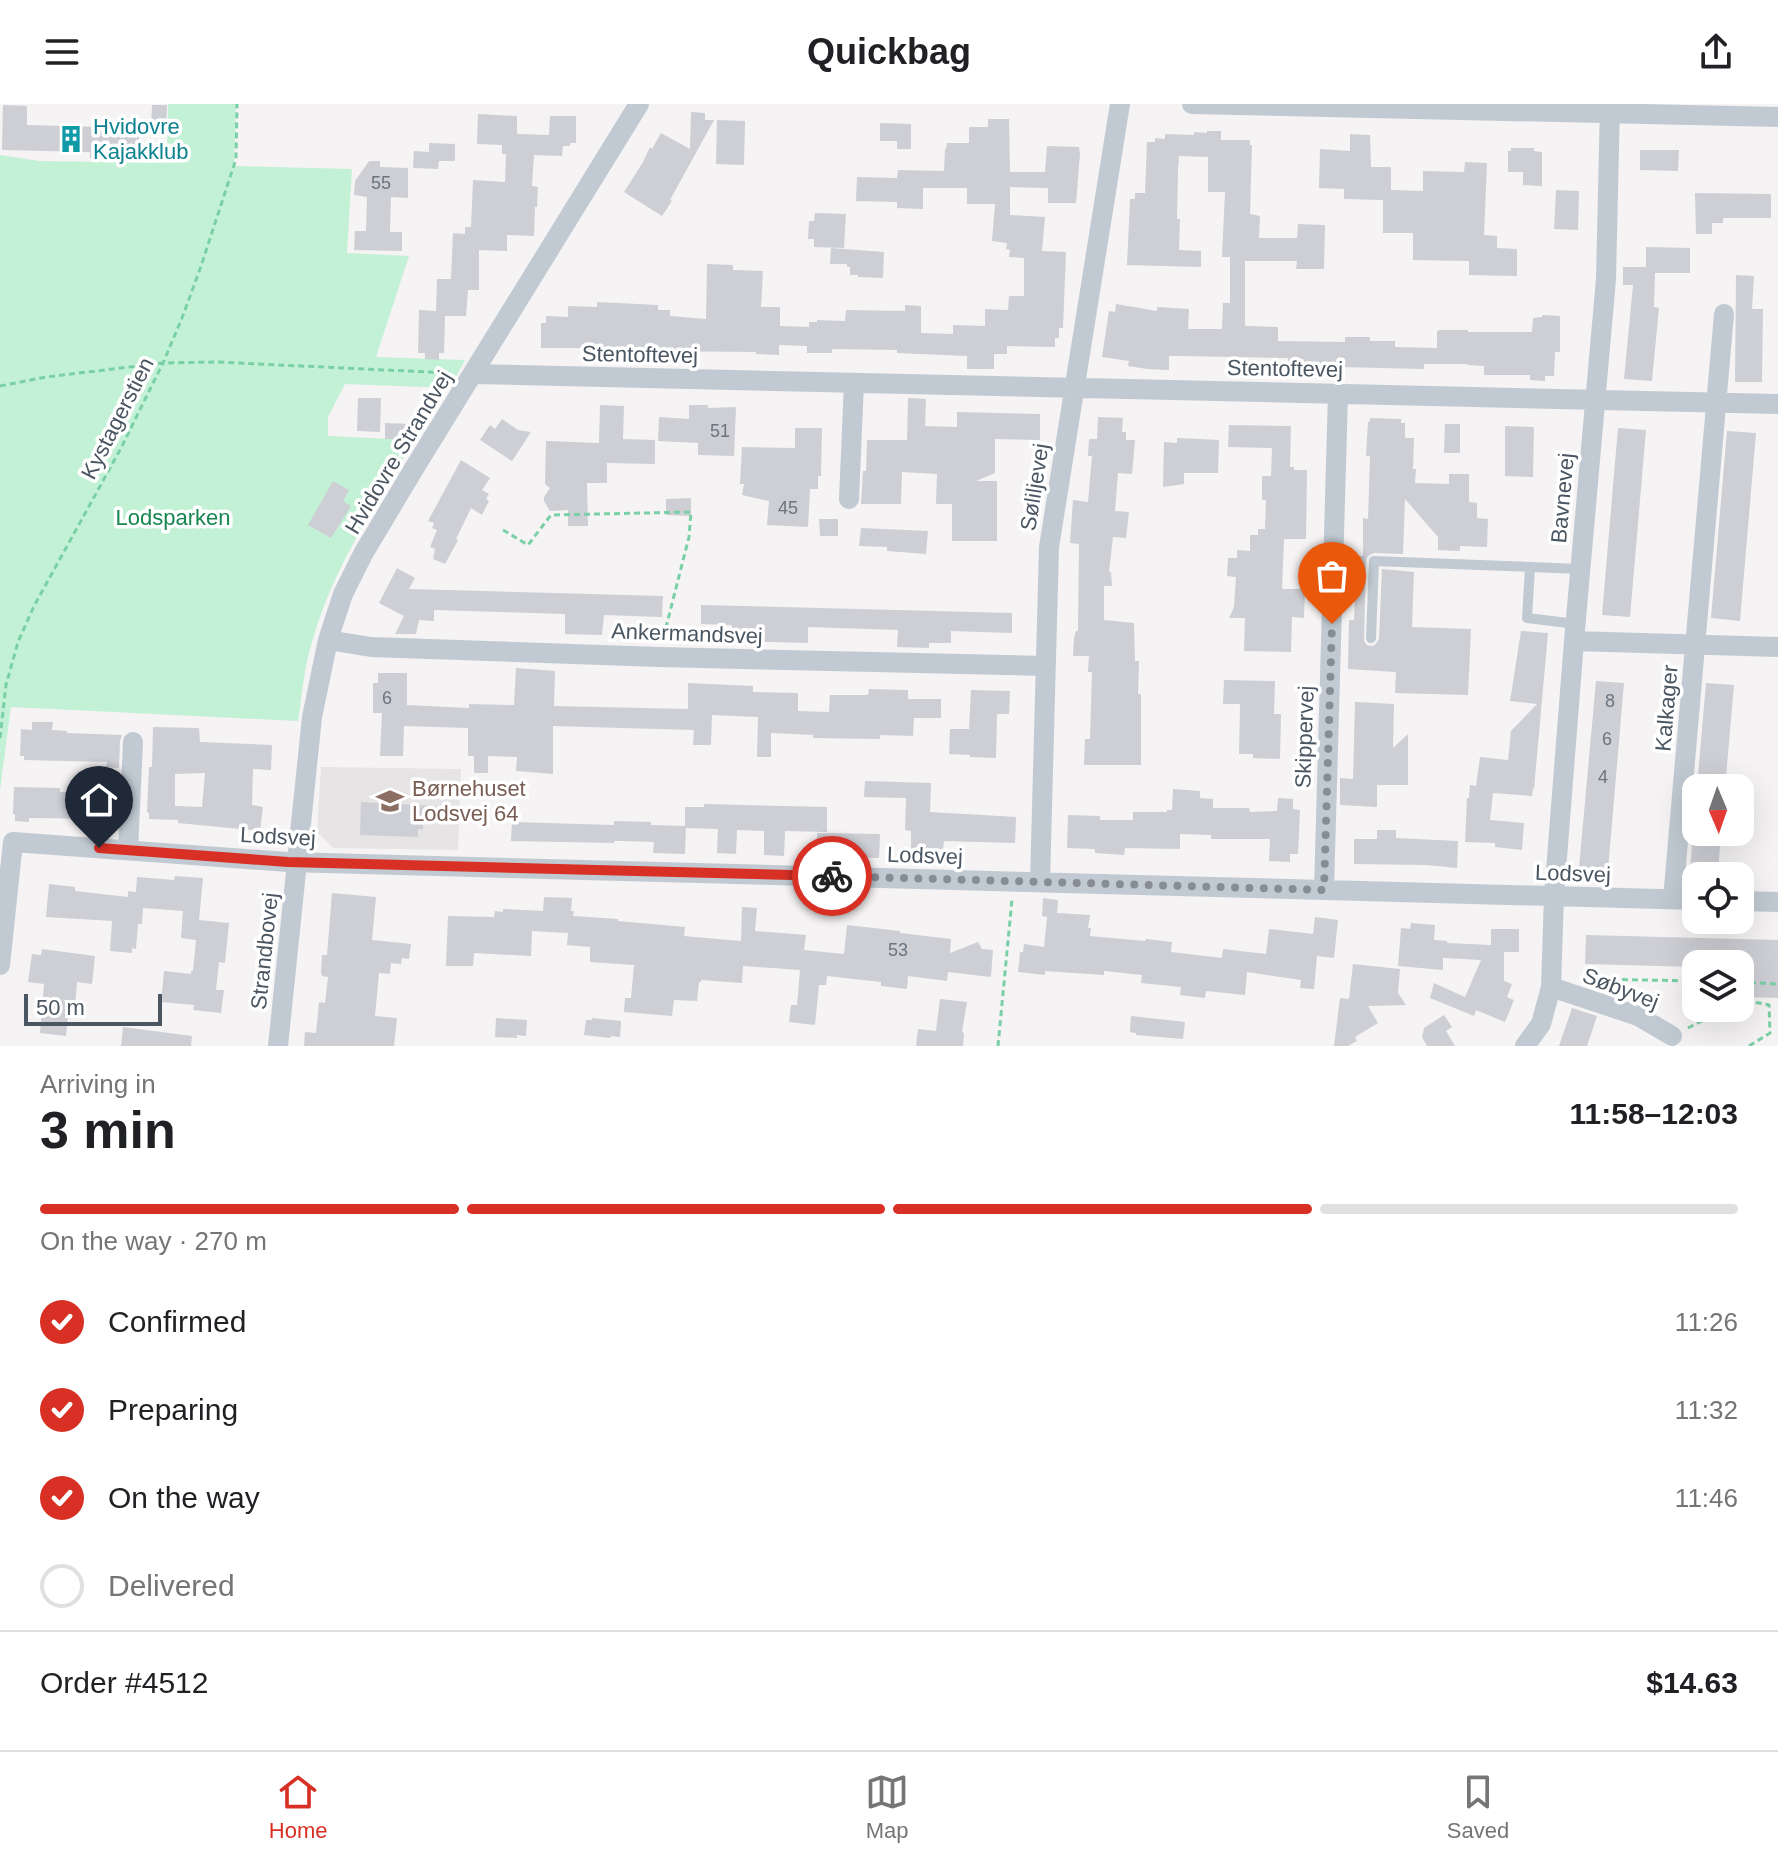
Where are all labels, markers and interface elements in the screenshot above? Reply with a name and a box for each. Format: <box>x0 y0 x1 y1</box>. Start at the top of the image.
icon: menu <box>40 30 84 74</box>
icon: share <box>1694 30 1738 74</box>
text: Quickbag <box>807 31 971 72</box>
place label: Hvidovre Kajakklub <box>93 114 188 164</box>
building icon: Hvidovre Kajakklub <box>56 124 86 154</box>
house number: 55 <box>371 173 391 193</box>
street label: Stentoftevej <box>582 341 698 368</box>
street label: Kystagerstien <box>76 353 159 483</box>
street label: Stentoftevej <box>1227 355 1343 382</box>
street label: Hvidovre Strandvej <box>340 366 457 538</box>
house number: 51 <box>710 421 730 441</box>
street label: Søliljevej <box>1015 442 1054 533</box>
street label: Bavnevej <box>1546 452 1579 544</box>
house number: 45 <box>778 498 798 518</box>
park label: Lodsparken <box>116 505 230 530</box>
pin <box>1298 542 1366 624</box>
icon: bag <box>1310 554 1354 598</box>
street label: Ankermandsvej <box>611 618 763 649</box>
street label: Kalkager <box>1650 664 1683 752</box>
street label: Skippervej <box>1290 685 1319 789</box>
house number: 6 <box>382 688 392 708</box>
house number: 8 <box>1605 691 1615 711</box>
house number: 6 <box>1602 729 1612 749</box>
pin <box>65 766 133 848</box>
house number: 4 <box>1598 767 1608 787</box>
north arrow <box>1682 774 1754 846</box>
map controls <box>1682 774 1754 1022</box>
place label: Børnehuset Lodsvej 64 <box>412 776 526 826</box>
icon: home <box>77 778 121 822</box>
school or university icon: Børnehuset Lodsvej 64 <box>375 786 405 816</box>
street label: Lodsvej <box>239 822 316 851</box>
courier <box>792 836 872 916</box>
street label: Lodsvej <box>887 842 963 869</box>
icon: bike <box>810 854 854 898</box>
street label: Lodsvej <box>1535 860 1611 887</box>
button: locate <box>1682 862 1754 934</box>
street label: Strandbovej <box>246 891 283 1011</box>
house number: 53 <box>888 940 908 960</box>
button: layers <box>1682 950 1754 1022</box>
street label: Søbyvej <box>1579 963 1662 1014</box>
scale bar <box>24 990 162 1026</box>
text: 50 m <box>36 995 85 1020</box>
text: Arriving in <box>40 1069 156 1099</box>
text: 11:58–12:03 <box>1570 1097 1738 1130</box>
text: 3 min <box>40 1101 176 1159</box>
text: On the way · 270 m <box>40 1226 267 1256</box>
icon: check <box>40 1300 84 1344</box>
text: Confirmed <box>108 1305 246 1338</box>
text: 11:26 <box>1675 1307 1738 1337</box>
icon: check <box>40 1388 84 1432</box>
text: Preparing <box>108 1393 238 1426</box>
text: 11:32 <box>1675 1395 1738 1425</box>
icon: check <box>40 1476 84 1520</box>
text: On the way <box>108 1481 260 1514</box>
text: 11:46 <box>1675 1483 1738 1513</box>
text: Delivered <box>108 1569 235 1602</box>
text: Order #4512 <box>40 1666 208 1699</box>
text: $14.63 <box>1646 1666 1738 1699</box>
tab: Home <box>269 1770 328 1844</box>
tab: Map <box>865 1770 909 1844</box>
tab: Saved <box>1447 1770 1509 1844</box>

